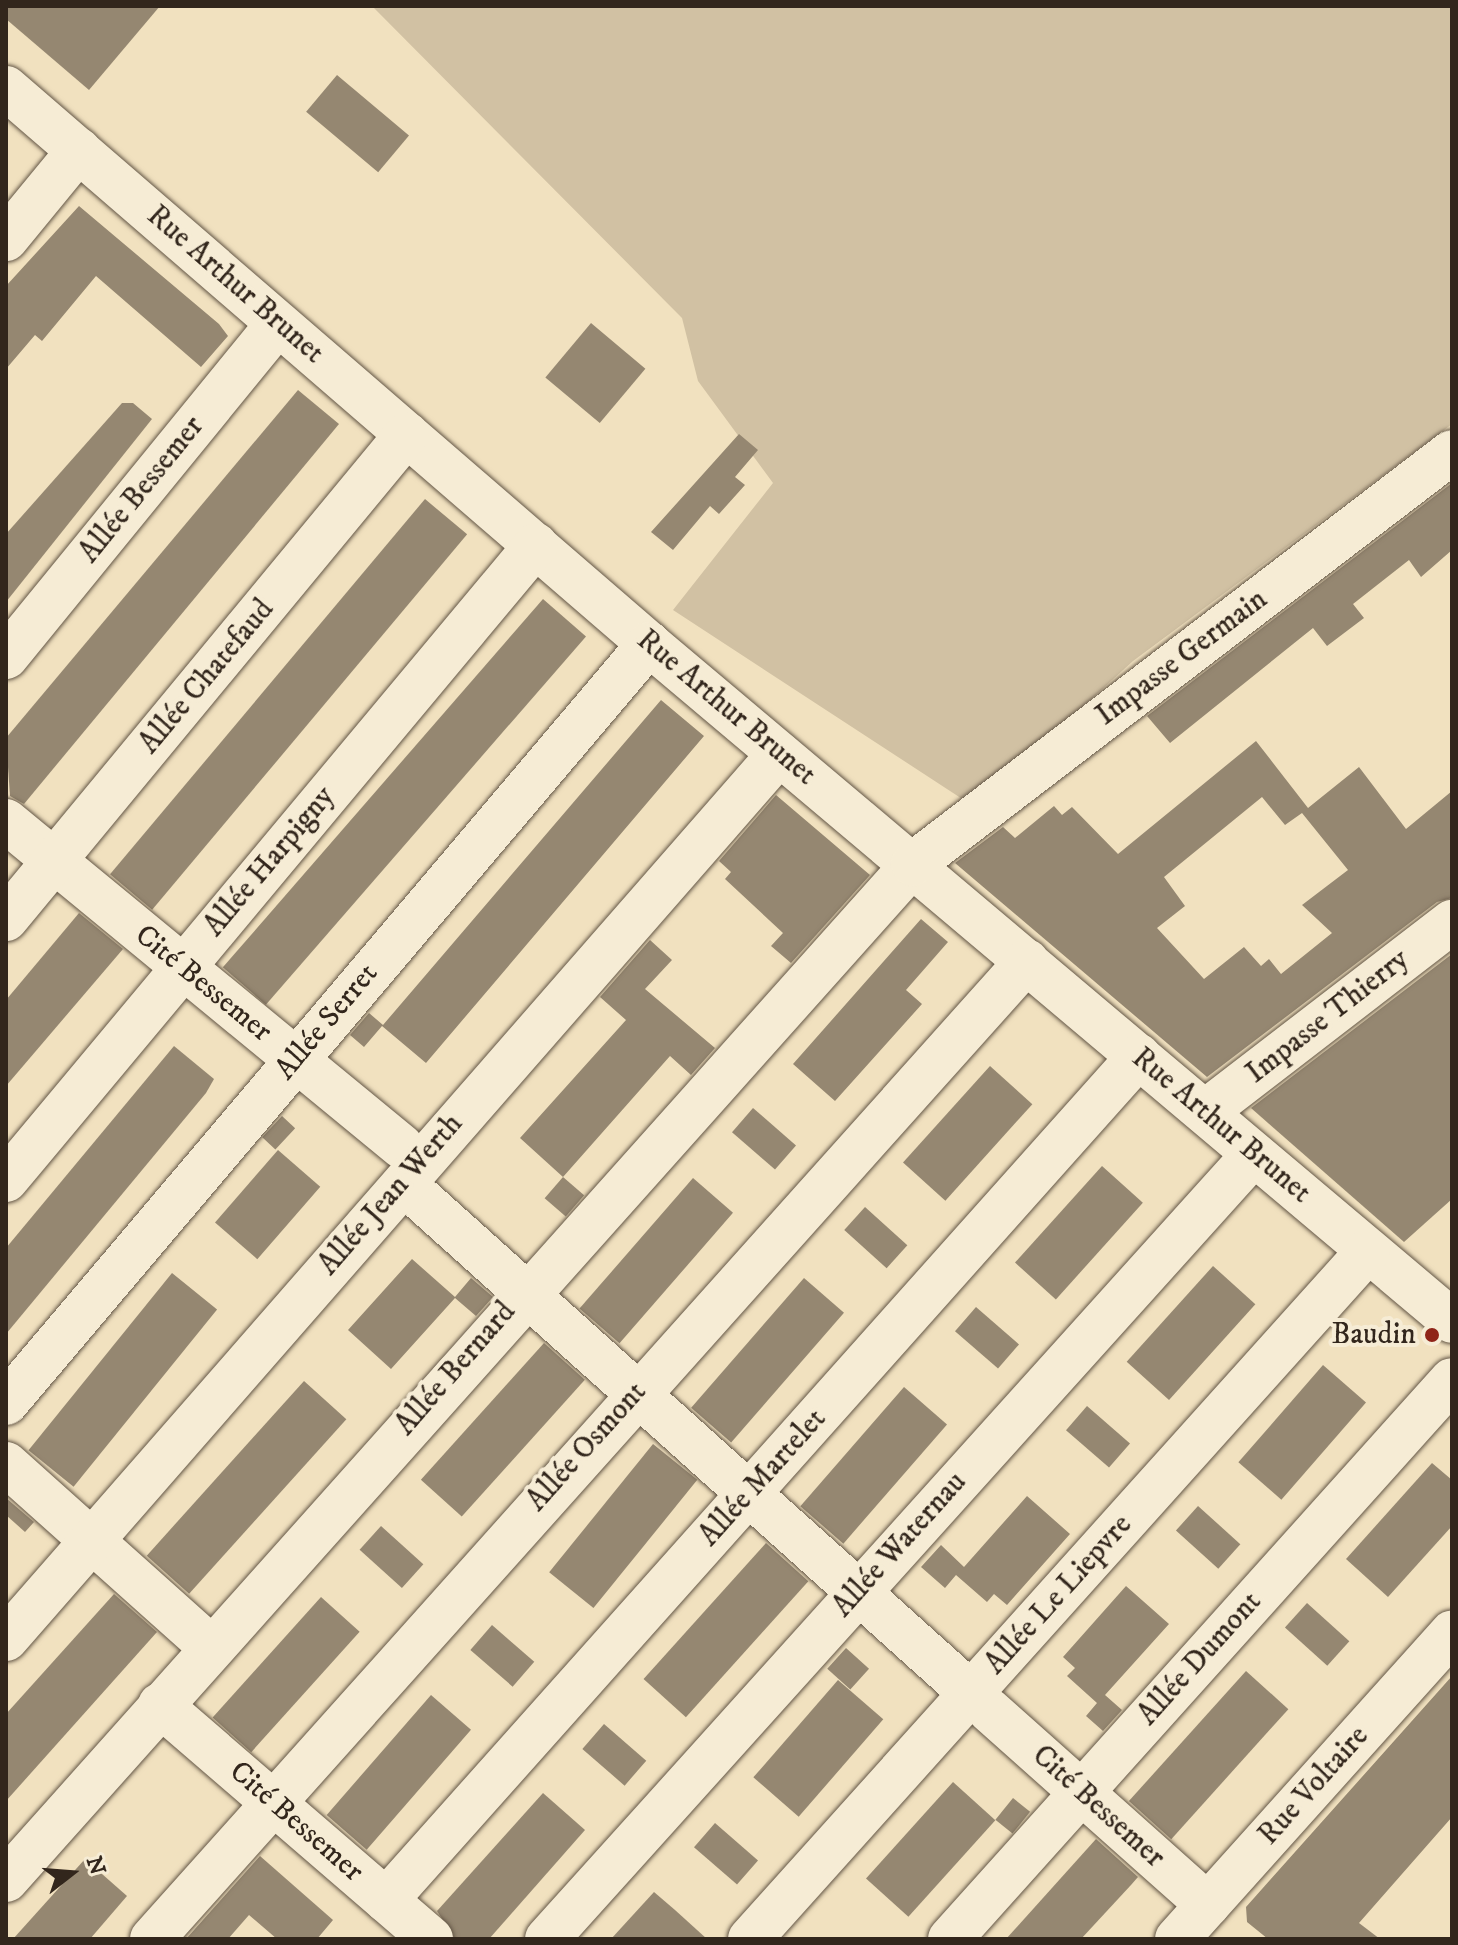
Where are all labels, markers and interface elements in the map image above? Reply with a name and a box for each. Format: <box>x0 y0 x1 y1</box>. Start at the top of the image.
street label: Rue Arthur Brunet <box>139 198 331 372</box>
street label: Allée Bessemer <box>72 409 212 571</box>
street label: Impasse Germain <box>1089 582 1275 734</box>
street label: Allée Chatefaud <box>132 592 282 762</box>
street label: Rue Arthur Brunet <box>629 623 823 793</box>
street label: Allée Harpigny <box>197 780 343 944</box>
street label: Cité Bessemer <box>127 918 279 1050</box>
street label: Impasse Thierry <box>1239 942 1417 1092</box>
street label: Allée Serret <box>268 956 386 1088</box>
street label: Rue Arthur Brunet <box>1124 1041 1318 1211</box>
street label: Allée Jean Werth <box>311 1107 471 1283</box>
street label: Allée Bernard <box>388 1295 524 1443</box>
place label: Baudin <box>1331 1317 1416 1353</box>
marker: Baudin <box>1423 1326 1441 1344</box>
street label: Allée Osmont <box>520 1375 654 1519</box>
street label: Allée Martelet <box>692 1402 834 1554</box>
street label: Allée Waternau <box>825 1465 975 1625</box>
street label: Allée Le Liepvre <box>978 1508 1140 1682</box>
street label: Allée Dumont <box>1131 1585 1269 1733</box>
street label: Rue Voltaire <box>1251 1719 1377 1853</box>
street label: Cité Bessemer <box>1024 1738 1172 1876</box>
street label: Cité Bessemer <box>222 1754 370 1890</box>
north arrow <box>32 1833 112 1913</box>
text: N <box>80 1853 111 1878</box>

